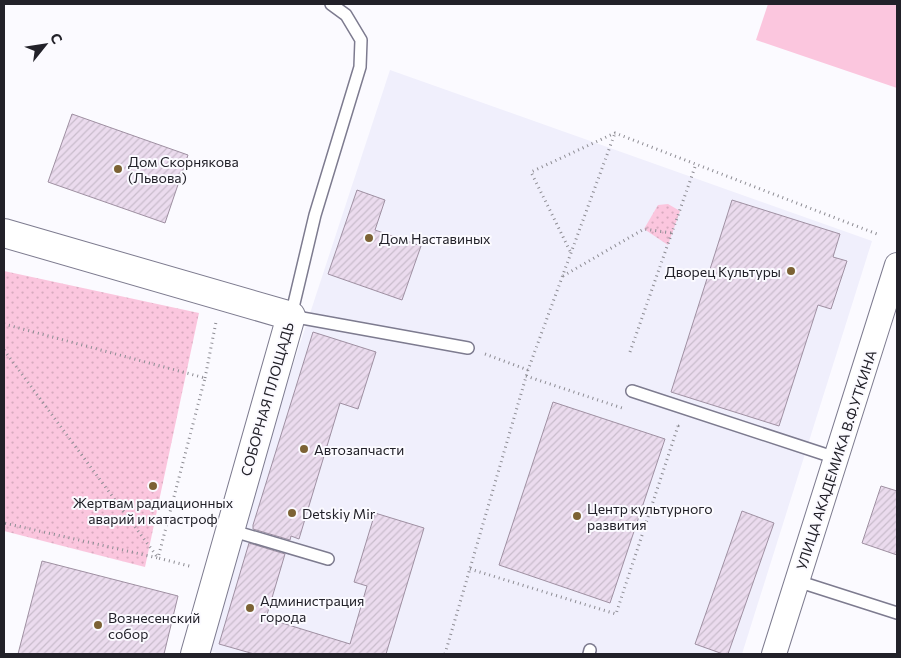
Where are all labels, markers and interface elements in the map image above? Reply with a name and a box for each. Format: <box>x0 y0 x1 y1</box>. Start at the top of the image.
north arrow <box>20 20 70 70</box>
text: С <box>47 30 66 47</box>
place label: Дом Скорнякова (Львова) <box>128 153 239 186</box>
marker: Дом Скорнякова (Львова) <box>112 163 124 175</box>
place label: Дом Наставиных <box>379 230 491 247</box>
marker: Дом Наставиных <box>363 232 375 244</box>
place label: Дворец Культуры <box>665 263 781 280</box>
marker: Дворец Культуры <box>785 265 797 277</box>
street label: СОБОРНАЯ ПЛОЩАДЬ <box>237 320 297 478</box>
street label: УЛИЦА АКАДЕМИКА В.Ф.УТКИНА <box>792 348 880 572</box>
place label: Автозапчасти <box>314 441 404 458</box>
marker: Автозапчасти <box>298 443 310 455</box>
marker: Жертвам радиационных аварий и катастроф <box>147 480 159 492</box>
place label: Жертвам радиационных аварий и катастроф <box>73 494 234 527</box>
place label: Центр культурного развития <box>587 500 713 533</box>
place label: Detskiy Mir <box>302 505 376 522</box>
marker: Detskiy Mir <box>286 507 298 519</box>
marker: Центр культурного развития <box>571 510 583 522</box>
place label: Администрация города <box>260 592 364 625</box>
marker: Администрация города <box>244 602 256 614</box>
place label: Вознесенский собор <box>108 609 200 642</box>
marker: Вознесенский собор <box>92 619 104 631</box>

